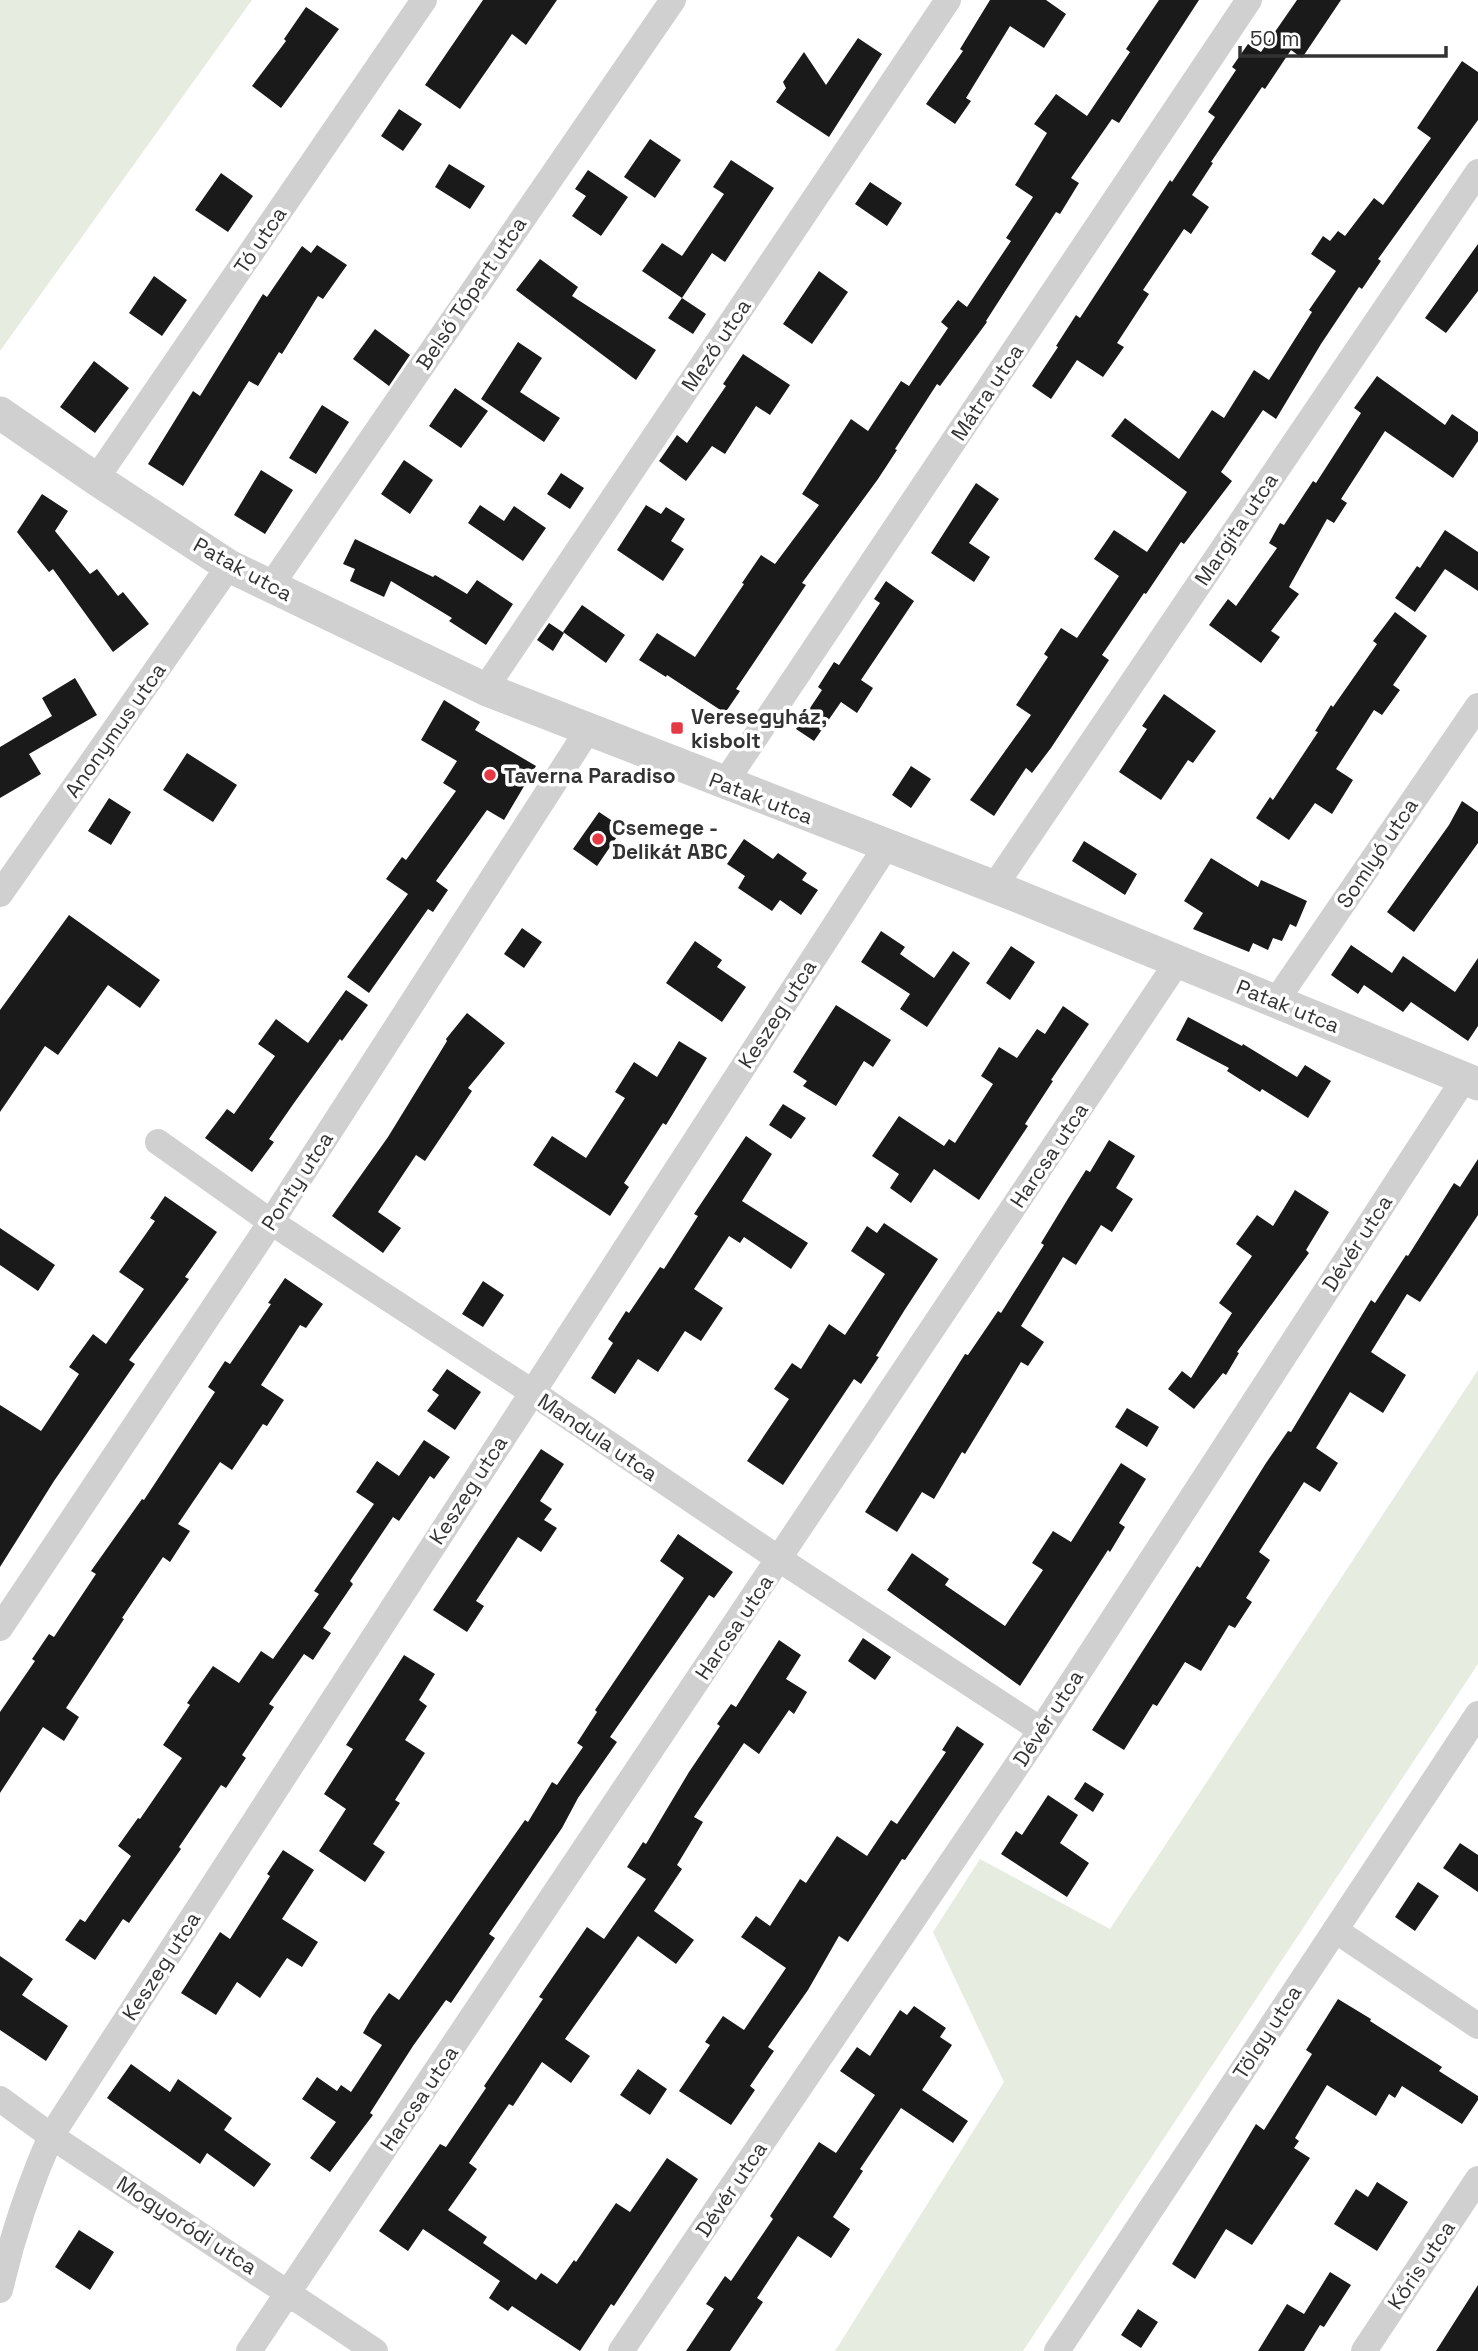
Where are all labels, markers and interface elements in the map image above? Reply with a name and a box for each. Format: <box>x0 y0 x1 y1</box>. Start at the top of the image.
scale bar <box>1240 14 1446 58</box>
text: 50 m <box>1250 25 1300 52</box>
street label: Tó utca <box>228 201 292 279</box>
street label: Belső Tópart utca <box>410 211 532 375</box>
street label: Mező utca <box>675 294 757 396</box>
street label: Mátra utca <box>945 338 1029 446</box>
street label: Margita utca <box>1188 467 1284 591</box>
street label: Patak utca <box>189 531 297 607</box>
street label: Anonymus utca <box>58 657 172 803</box>
place label: Veresegyház, kisbolt <box>691 703 827 754</box>
marker: Veresegyház, kisbolt <box>669 720 685 736</box>
place label: Taverna Paradiso <box>504 762 676 789</box>
street label: Patak utca <box>705 766 817 830</box>
marker: Taverna Paradiso <box>482 767 498 783</box>
street label: Somlyó utca <box>1330 793 1424 913</box>
place label: Csemege - Delikát ABC <box>612 814 728 865</box>
marker: Csemege - Delikát ABC <box>590 831 606 847</box>
street label: Keszeg utca <box>732 954 822 1074</box>
street label: Patak utca <box>1232 973 1344 1039</box>
street label: Harcsa utca <box>1004 1097 1094 1213</box>
street label: Ponty utca <box>255 1126 339 1236</box>
street label: Dévér utca <box>1316 1190 1398 1296</box>
street label: Mandula utca <box>533 1387 663 1487</box>
street label: Keszeg utca <box>423 1430 513 1550</box>
street label: Harcsa utca <box>689 1569 779 1685</box>
street label: Dévér utca <box>1007 1665 1089 1771</box>
street label: Keszeg utca <box>116 1906 206 2026</box>
street label: Tölgy utca <box>1227 1980 1307 2084</box>
street label: Harcsa utca <box>374 2040 464 2156</box>
street label: Dévér utca <box>689 2136 773 2242</box>
street label: Mogyoródi utca <box>112 2170 262 2280</box>
street label: Kőris utca <box>1381 2215 1461 2315</box>

